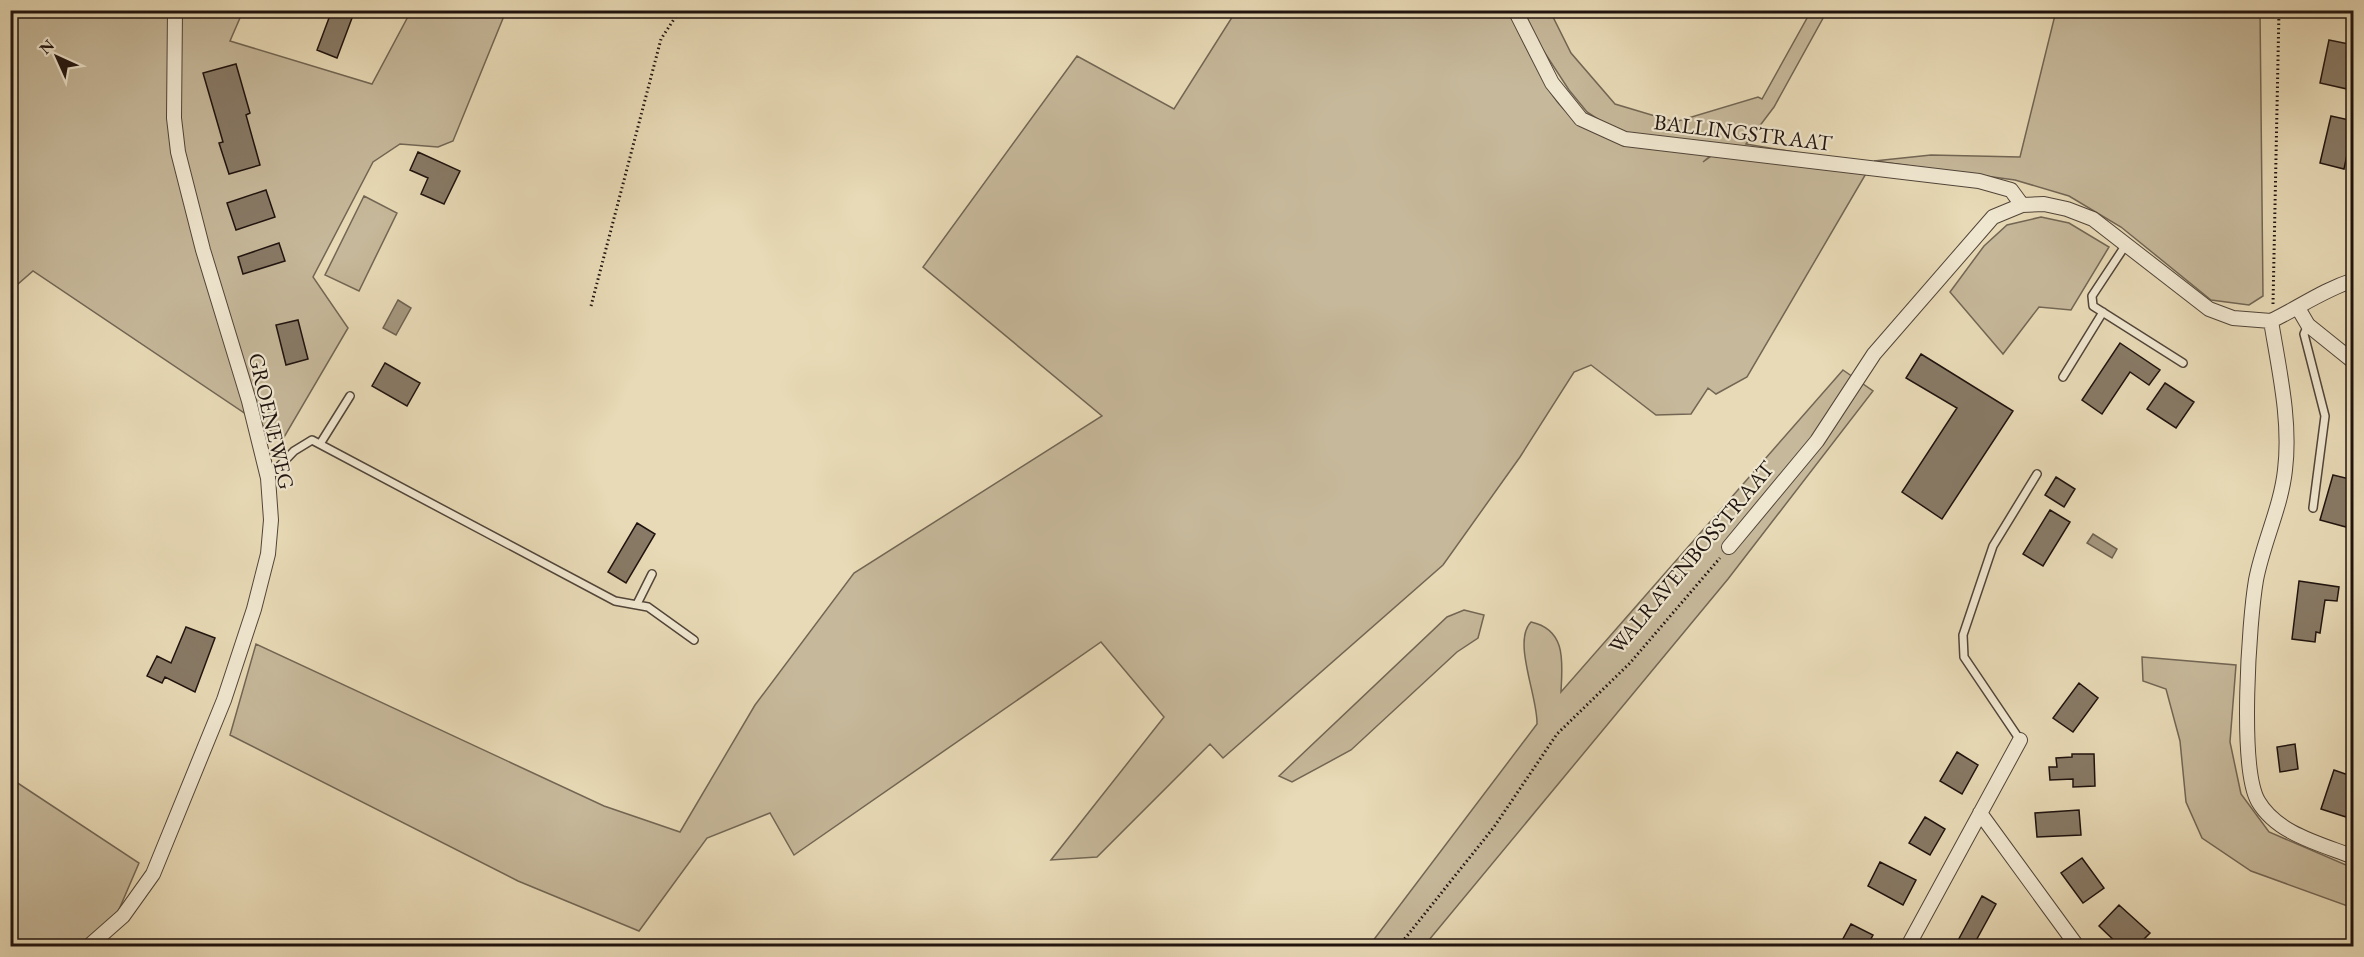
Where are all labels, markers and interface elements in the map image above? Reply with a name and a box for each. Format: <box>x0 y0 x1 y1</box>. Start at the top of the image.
north arrow <box>27 27 87 87</box>
text: N <box>35 35 59 59</box>
street label: BALLINGSTRAAT <box>1652 107 1834 158</box>
street label: GROENEWEG <box>242 350 301 492</box>
street label: WALRAVENBOSSTRAAT <box>1602 455 1781 660</box>

